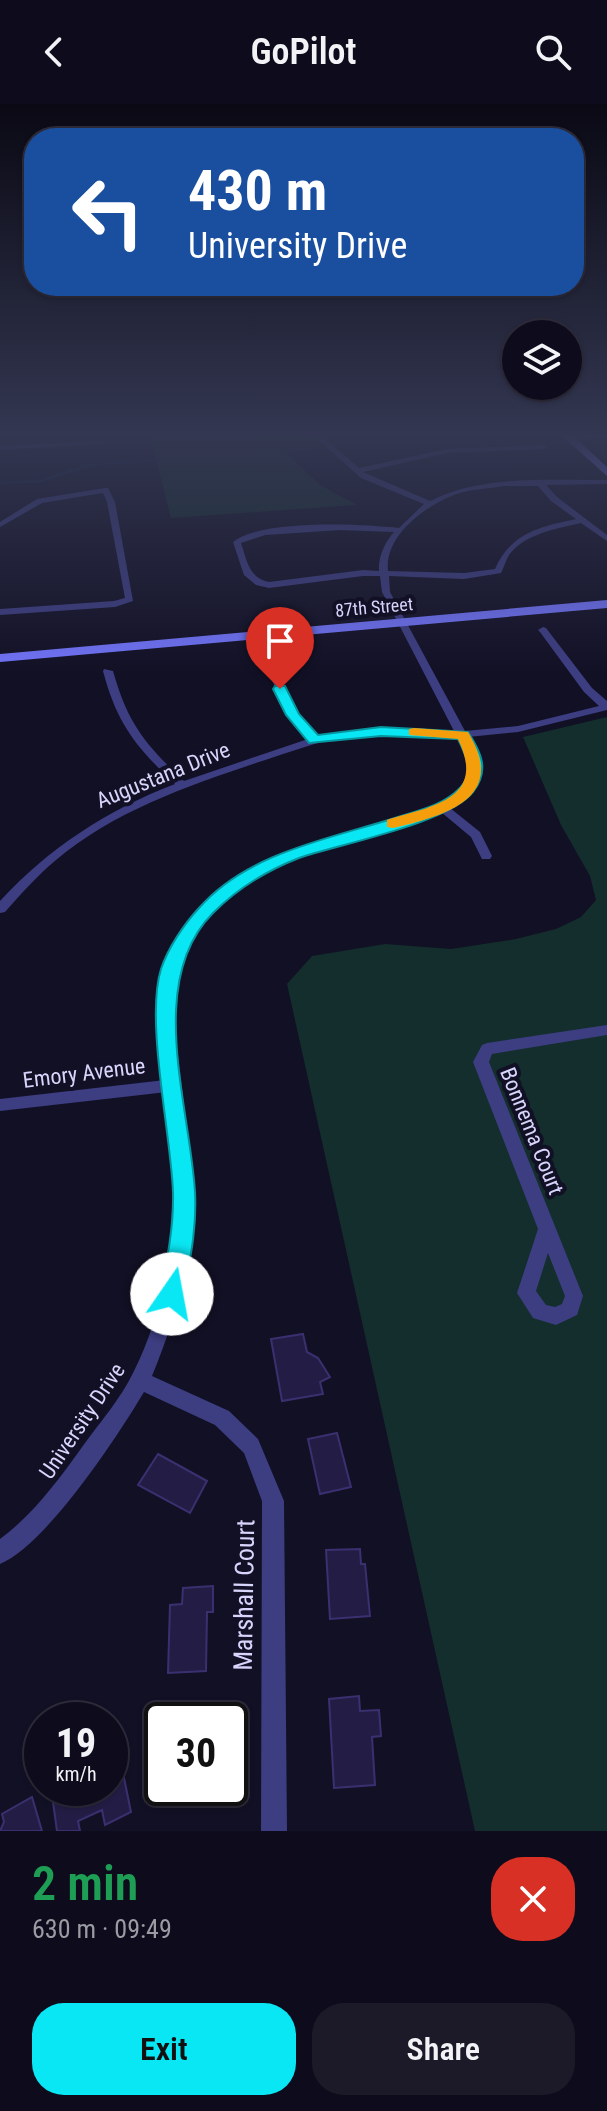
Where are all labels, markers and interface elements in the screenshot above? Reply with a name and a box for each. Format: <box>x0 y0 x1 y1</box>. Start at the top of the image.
icon: back <box>32 30 76 74</box>
icon: search <box>531 30 575 74</box>
text: GoPilot <box>250 31 357 73</box>
text: 430 m <box>188 158 327 224</box>
icon: left <box>56 160 160 264</box>
text: University Drive <box>188 225 407 267</box>
map controls <box>502 320 582 400</box>
button: layers <box>502 320 582 400</box>
street label: 87th Street <box>334 593 414 621</box>
pin <box>246 607 314 689</box>
icon: arrive <box>258 619 302 663</box>
street label: Augustana Drive <box>93 737 233 813</box>
street label: Emory Avenue <box>21 1053 147 1093</box>
street label: Bonnema Court <box>495 1064 569 1198</box>
position arrow <box>130 1252 214 1336</box>
street label: University Drive <box>34 1358 130 1484</box>
street label: Marshall Court <box>228 1519 260 1671</box>
speed limit sign: 30 <box>144 1702 248 1806</box>
text: 19 <box>56 1720 96 1767</box>
text: km/h <box>55 1762 97 1786</box>
text: 2 min <box>32 1855 138 1912</box>
button: close <box>491 1857 575 1941</box>
text: 630 m · 09:49 <box>32 1914 172 1944</box>
button: Exit <box>32 2003 296 2095</box>
button: Share <box>312 2003 575 2095</box>

